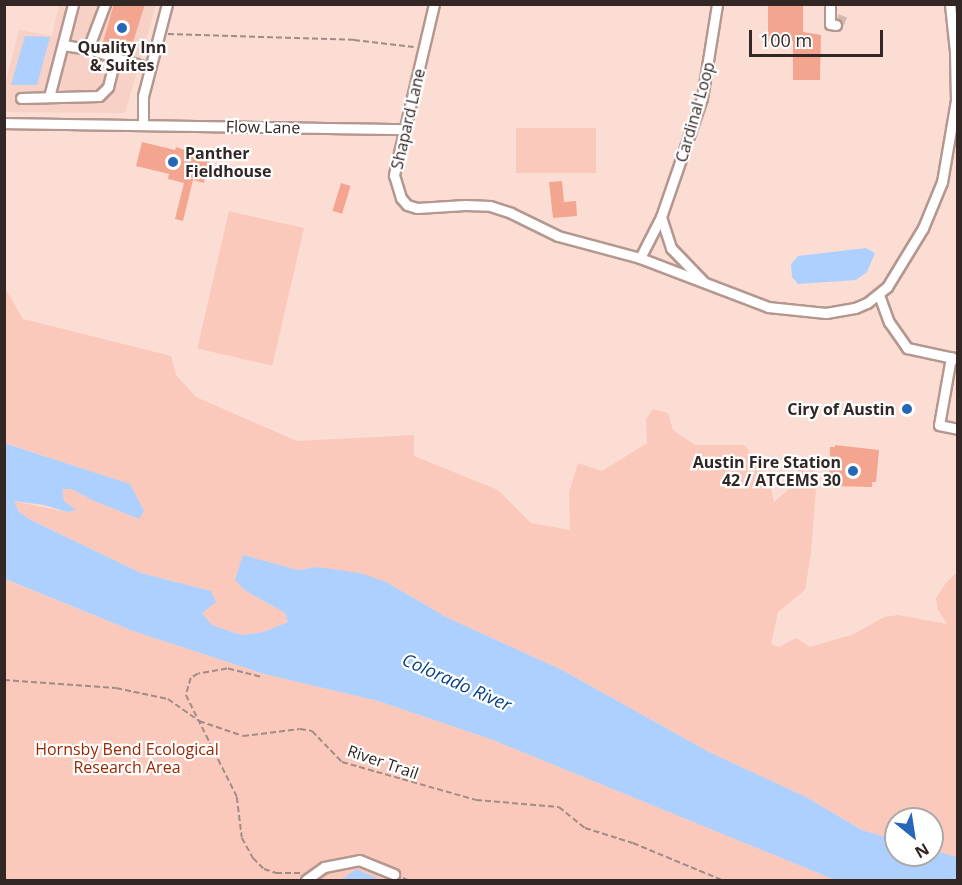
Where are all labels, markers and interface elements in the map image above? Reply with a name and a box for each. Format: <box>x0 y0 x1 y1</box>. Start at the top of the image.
scale bar <box>752 18 886 56</box>
marker: Quality Inn & Suites <box>115 21 129 35</box>
text: 100 m <box>760 28 812 52</box>
place label: Quality Inn & Suites <box>77 37 167 75</box>
street label: Cardinal Loop <box>671 60 719 164</box>
street label: Shapard Lane <box>387 67 429 171</box>
street label: Flow Lane <box>226 117 300 137</box>
place label: Panther Fieldhouse <box>185 143 271 181</box>
marker: Panther Fieldhouse <box>166 155 180 169</box>
place label: Ciry of Austin <box>787 399 895 419</box>
marker: Ciry of Austin <box>900 402 914 416</box>
place label: Austin Fire Station 42 / ATCEMS 30 <box>693 452 841 490</box>
marker: Austin Fire Station 42 / ATCEMS 30 <box>846 464 860 478</box>
water label: Colorado River <box>399 648 515 716</box>
park label: Hornsby Bend Ecological Research Area <box>35 739 219 777</box>
street label: River Trail <box>345 741 421 783</box>
north arrow <box>884 807 944 867</box>
text: N <box>911 838 933 864</box>

